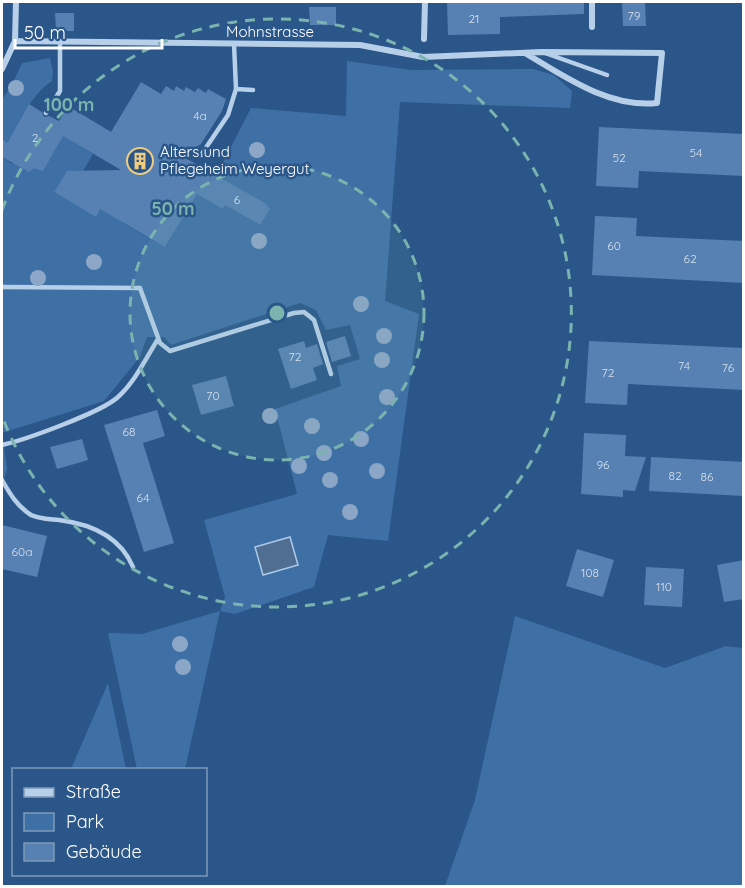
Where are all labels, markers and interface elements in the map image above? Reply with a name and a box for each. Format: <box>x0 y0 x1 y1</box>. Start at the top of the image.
house number: 79 <box>628 8 641 23</box>
house number: 21 <box>468 11 480 26</box>
scale bar <box>15 12 162 50</box>
text: 50 m <box>24 21 66 44</box>
street label: Mohnstrasse <box>226 22 314 41</box>
text: 100 m <box>44 93 94 116</box>
house number: 4a <box>193 108 207 123</box>
house number: 2 <box>32 130 39 145</box>
place label: Alters und Pflegeheim Weyergut <box>160 142 310 178</box>
house number: 54 <box>690 145 702 160</box>
building icon: Alters und Pflegeheim Weyergut <box>125 146 155 176</box>
house number: 52 <box>612 150 626 165</box>
house number: 6 <box>234 192 241 207</box>
text: 50 m <box>151 197 195 220</box>
house number: 60 <box>607 238 621 253</box>
house number: 62 <box>683 251 697 266</box>
centre of rings <box>267 303 287 323</box>
house number: 72 <box>289 349 302 364</box>
house number: 74 <box>678 358 690 373</box>
house number: 76 <box>722 360 735 375</box>
house number: 72 <box>602 365 615 380</box>
house number: 70 <box>206 388 220 403</box>
house number: 68 <box>123 424 135 439</box>
house number: 96 <box>596 457 610 472</box>
house number: 82 <box>668 468 682 483</box>
house number: 86 <box>701 469 714 484</box>
house number: 64 <box>137 490 149 505</box>
house number: 60a <box>12 544 32 559</box>
house number: 108 <box>581 565 599 580</box>
house number: 110 <box>656 579 672 594</box>
legend <box>12 768 207 876</box>
text: Straße <box>66 780 121 803</box>
text: Park <box>66 810 104 833</box>
text: Gebäude <box>66 840 142 863</box>

